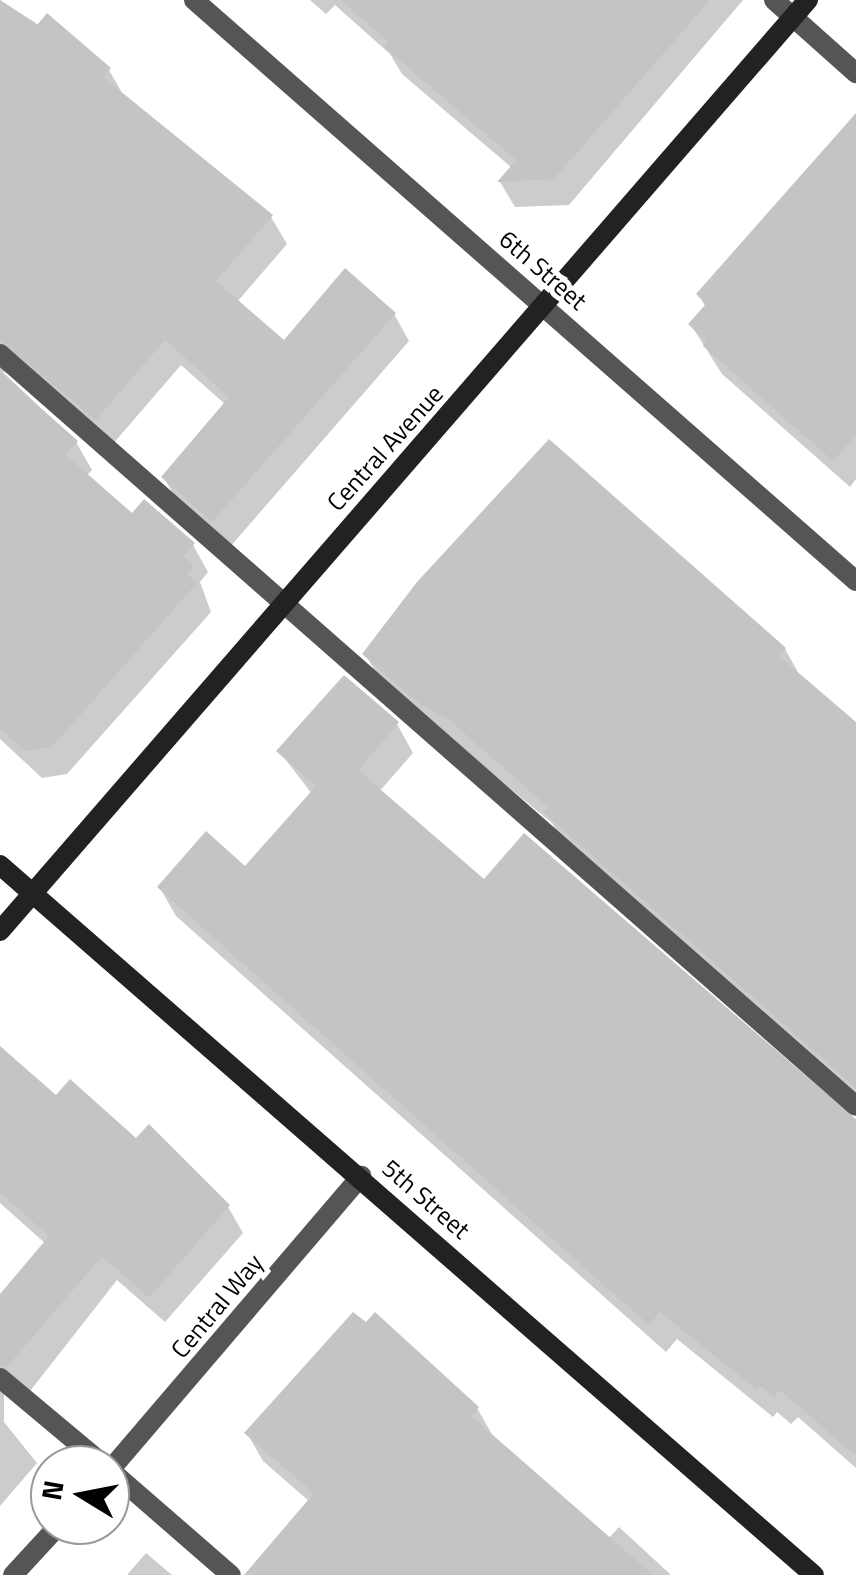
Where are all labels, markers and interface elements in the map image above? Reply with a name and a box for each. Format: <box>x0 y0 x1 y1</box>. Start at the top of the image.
street label: 6th Street <box>493 224 593 316</box>
street label: Central Avenue <box>321 379 449 517</box>
street label: 5th Street <box>376 1153 476 1245</box>
street label: Central Way <box>165 1248 269 1364</box>
north arrow <box>30 1445 130 1545</box>
text: N <box>29 1477 75 1503</box>

